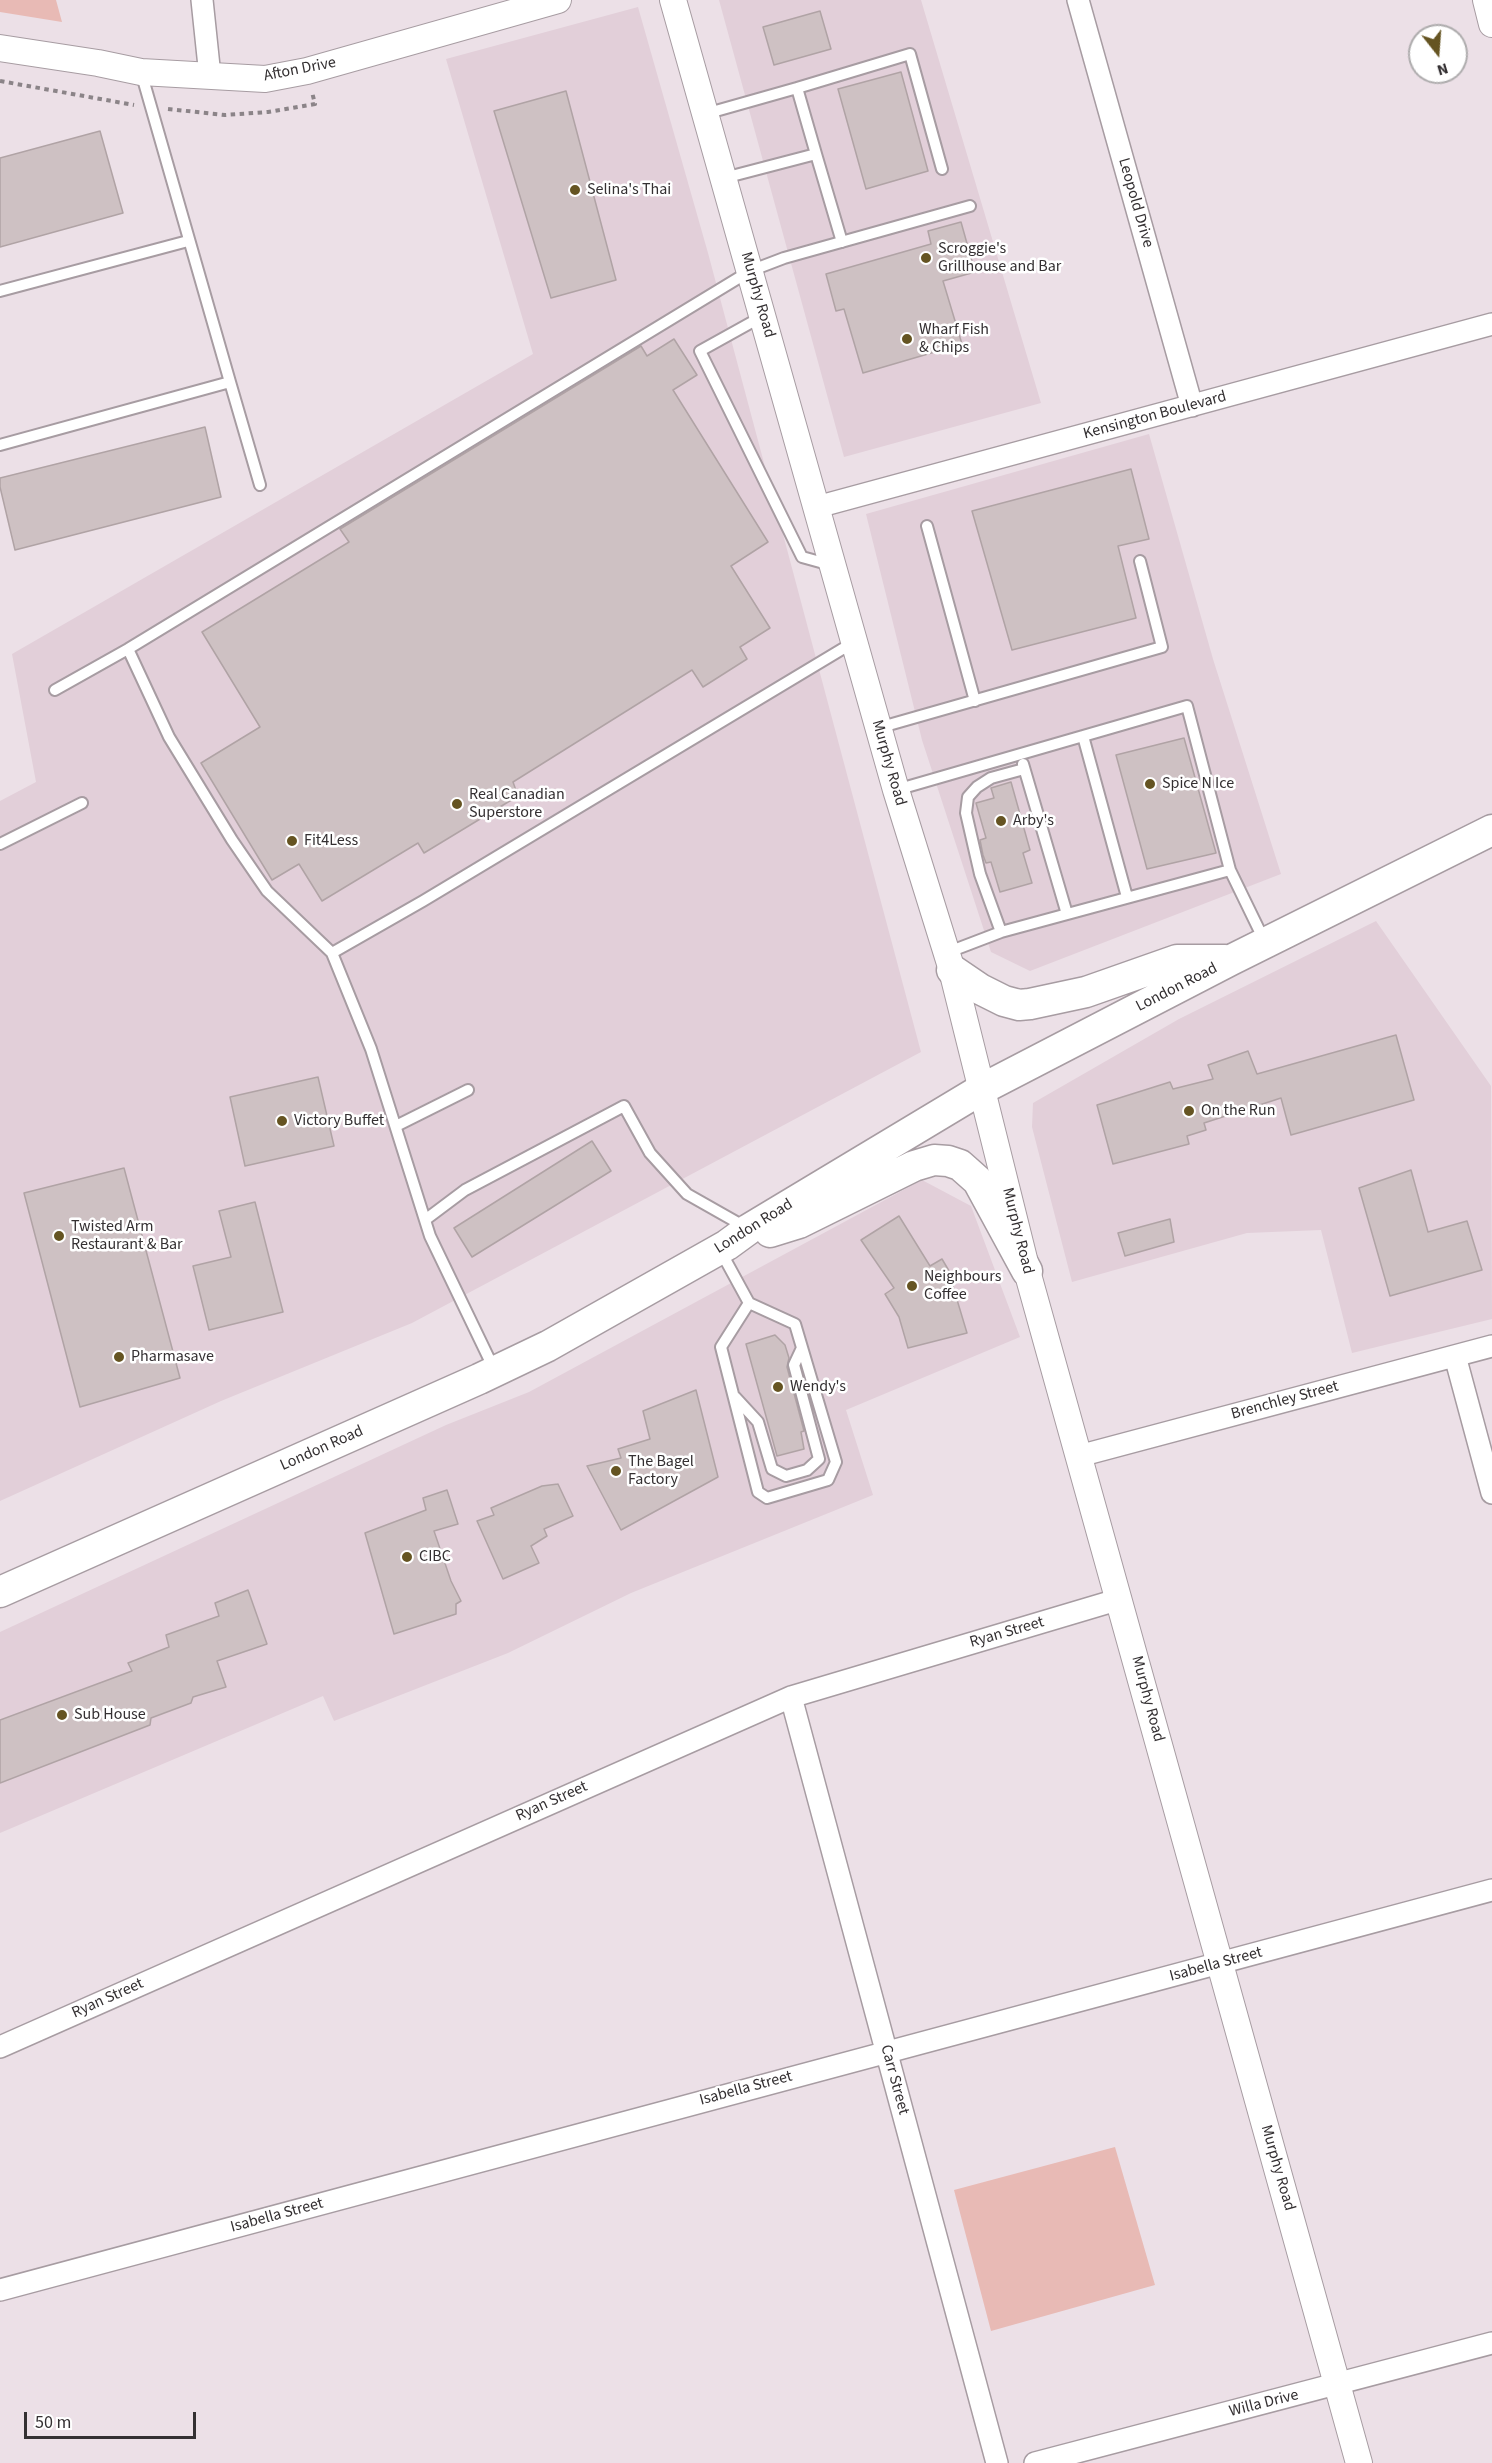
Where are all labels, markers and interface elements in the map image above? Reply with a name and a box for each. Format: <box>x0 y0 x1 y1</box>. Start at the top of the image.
north arrow <box>1408 24 1468 84</box>
street label: Afton Drive <box>262 54 338 86</box>
text: N <box>1434 57 1451 81</box>
street label: Leopold Drive <box>1113 156 1157 250</box>
place label: Selina's Thai <box>587 180 671 200</box>
marker: Selina's Thai <box>568 183 582 197</box>
place label: Scroggie's Grillhouse and Bar <box>938 239 1061 277</box>
street label: Murphy Road <box>736 250 778 340</box>
marker: Scroggie's Grillhouse and Bar <box>919 251 933 265</box>
place label: Wharf Fish & Chips <box>919 320 989 358</box>
marker: Wharf Fish & Chips <box>900 332 914 346</box>
street label: Kensington Boulevard <box>1081 388 1229 444</box>
street label: Murphy Road <box>867 718 909 808</box>
place label: Spice N Ice <box>1162 774 1234 794</box>
marker: Spice N Ice <box>1143 777 1157 791</box>
place label: Real Canadian Superstore <box>469 785 565 823</box>
marker: Real Canadian Superstore <box>450 797 464 811</box>
place label: Arby's <box>1013 811 1054 831</box>
marker: Arby's <box>994 814 1008 828</box>
place label: Fit4Less <box>304 831 358 851</box>
marker: Fit4Less <box>285 834 299 848</box>
street label: London Road <box>1133 959 1221 1017</box>
place label: On the Run <box>1201 1101 1275 1121</box>
marker: On the Run <box>1182 1104 1196 1118</box>
place label: Victory Buffet <box>294 1111 384 1131</box>
marker: Victory Buffet <box>275 1114 289 1128</box>
street label: Murphy Road <box>997 1186 1037 1276</box>
street label: London Road <box>711 1195 797 1259</box>
place label: Twisted Arm Restaurant & Bar <box>71 1217 183 1255</box>
marker: Twisted Arm Restaurant & Bar <box>52 1229 66 1243</box>
place label: Neighbours Coffee <box>924 1267 1001 1305</box>
marker: Neighbours Coffee <box>905 1279 919 1293</box>
place label: Pharmasave <box>131 1347 214 1367</box>
marker: Pharmasave <box>112 1350 126 1364</box>
place label: Wendy's <box>790 1377 846 1397</box>
street label: Brenchley Street <box>1229 1377 1341 1425</box>
marker: Wendy's <box>771 1380 785 1394</box>
street label: London Road <box>278 1422 366 1476</box>
place label: The Bagel Factory <box>628 1452 694 1490</box>
marker: The Bagel Factory <box>609 1464 623 1478</box>
place label: CIBC <box>419 1547 451 1567</box>
marker: CIBC <box>400 1550 414 1564</box>
street label: Ryan Street <box>968 1613 1046 1653</box>
street label: Murphy Road <box>1126 1654 1168 1744</box>
place label: Sub House <box>74 1705 146 1725</box>
marker: Sub House <box>55 1708 69 1722</box>
street label: Ryan Street <box>513 1778 591 1826</box>
street label: Isabella Street <box>1168 1943 1264 1987</box>
street label: Ryan Street <box>69 1975 147 2023</box>
street label: Carr Street <box>875 2043 913 2117</box>
street label: Isabella Street <box>698 2067 794 2111</box>
street label: Murphy Road <box>1256 2123 1298 2213</box>
street label: Isabella Street <box>229 2194 325 2238</box>
street label: Willa Drive <box>1227 2386 1301 2422</box>
scale bar <box>27 2400 200 2438</box>
text: 50 m <box>35 2410 71 2435</box>

